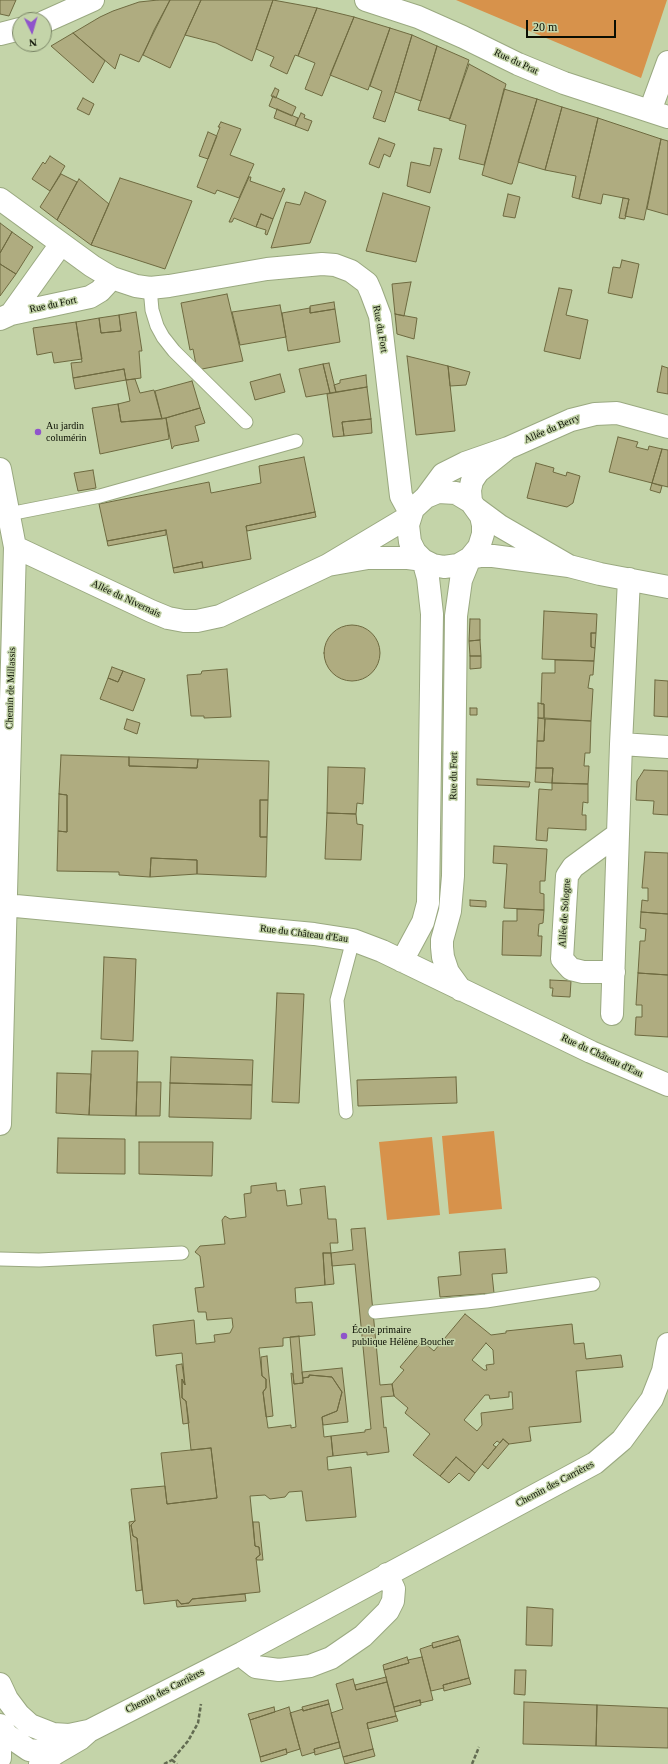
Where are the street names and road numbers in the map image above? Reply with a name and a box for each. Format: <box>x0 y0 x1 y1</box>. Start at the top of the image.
street label: Rue du Prat <box>492 47 540 77</box>
street label: Rue du Fort <box>28 294 78 316</box>
street label: Rue du Fort <box>370 304 390 354</box>
street label: Allée du Berry <box>522 412 582 446</box>
street label: Allée du Nivernais <box>89 578 163 620</box>
street label: Chemin de Millassis <box>4 647 18 729</box>
street label: Rue du Fort <box>448 752 460 800</box>
street label: Allée de Sologne <box>557 878 573 948</box>
street label: Rue du Château d'Eau <box>259 923 349 945</box>
street label: Rue du Château d'Eau <box>559 1032 645 1080</box>
street label: Chemin des Carrières <box>514 1458 596 1510</box>
street label: Chemin des Carrières <box>124 1666 206 1716</box>

